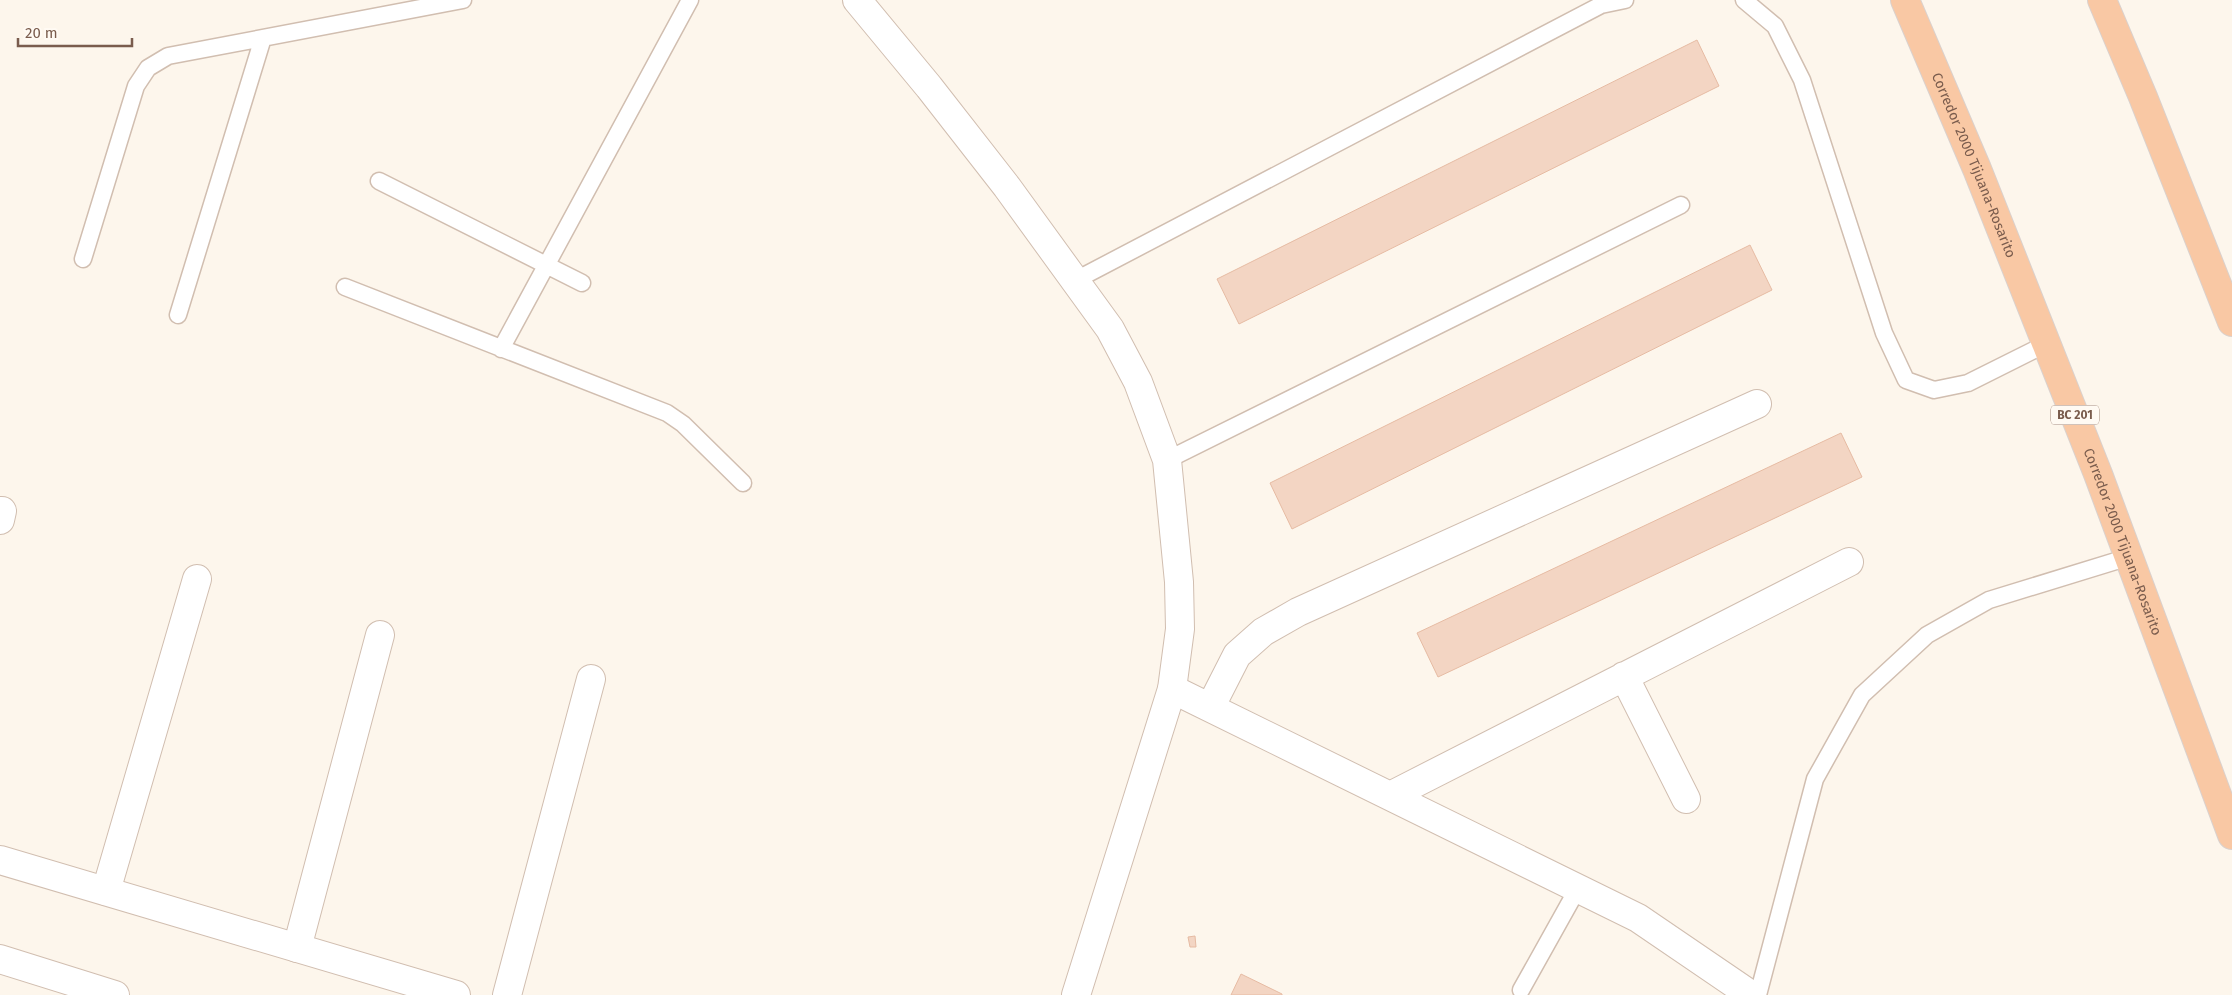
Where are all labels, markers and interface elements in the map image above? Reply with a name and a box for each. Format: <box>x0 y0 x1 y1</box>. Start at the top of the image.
scale bar <box>18 15 131 47</box>
text: 20 m <box>25 24 58 42</box>
street label: Corredor 2000 Tijuana-Rosarito <box>1928 70 2020 260</box>
road number: BC 201 <box>2051 406 2099 424</box>
street label: Corredor 2000 Tijuana-Rosarito <box>2080 446 2166 638</box>

